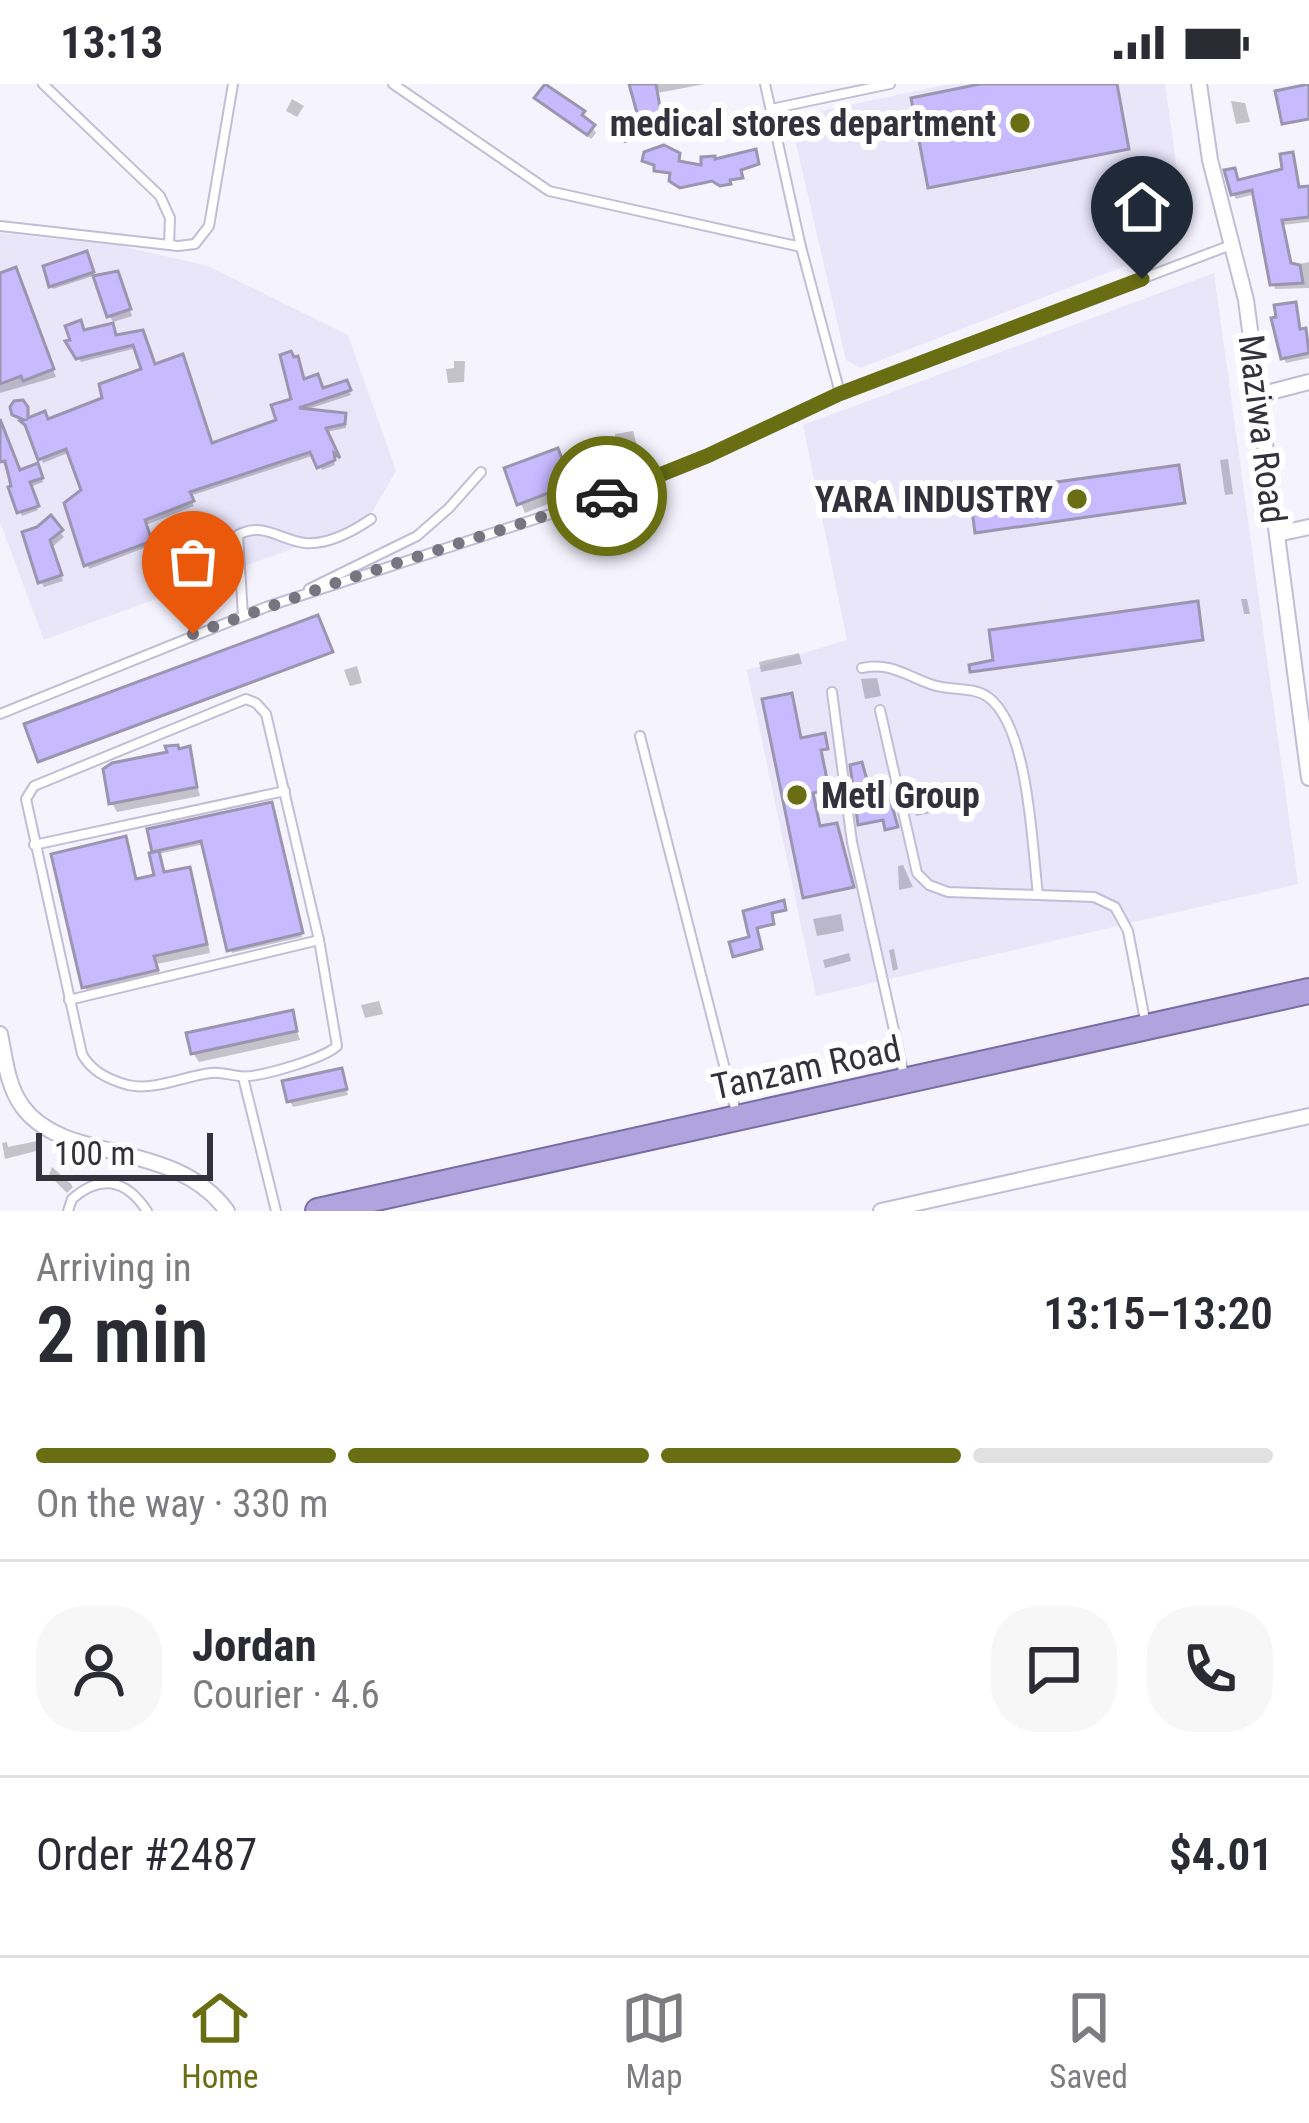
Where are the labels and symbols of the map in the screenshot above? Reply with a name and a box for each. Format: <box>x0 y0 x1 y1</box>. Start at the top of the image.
place label: medical stores department <box>610 103 996 145</box>
marker: medical stores department <box>1007 110 1033 136</box>
pin <box>1091 156 1193 279</box>
street label: Maziwa Road <box>1230 332 1294 526</box>
courier <box>547 436 667 556</box>
place label: YARA INDUSTRY <box>815 479 1053 521</box>
marker: YARA INDUSTRY <box>1064 486 1090 512</box>
pin <box>142 511 244 634</box>
place label: Metl Group <box>821 775 980 817</box>
marker: Metl Group <box>784 782 810 808</box>
street label: Tanzam Road <box>708 1027 905 1108</box>
scale bar <box>36 1127 213 1180</box>

